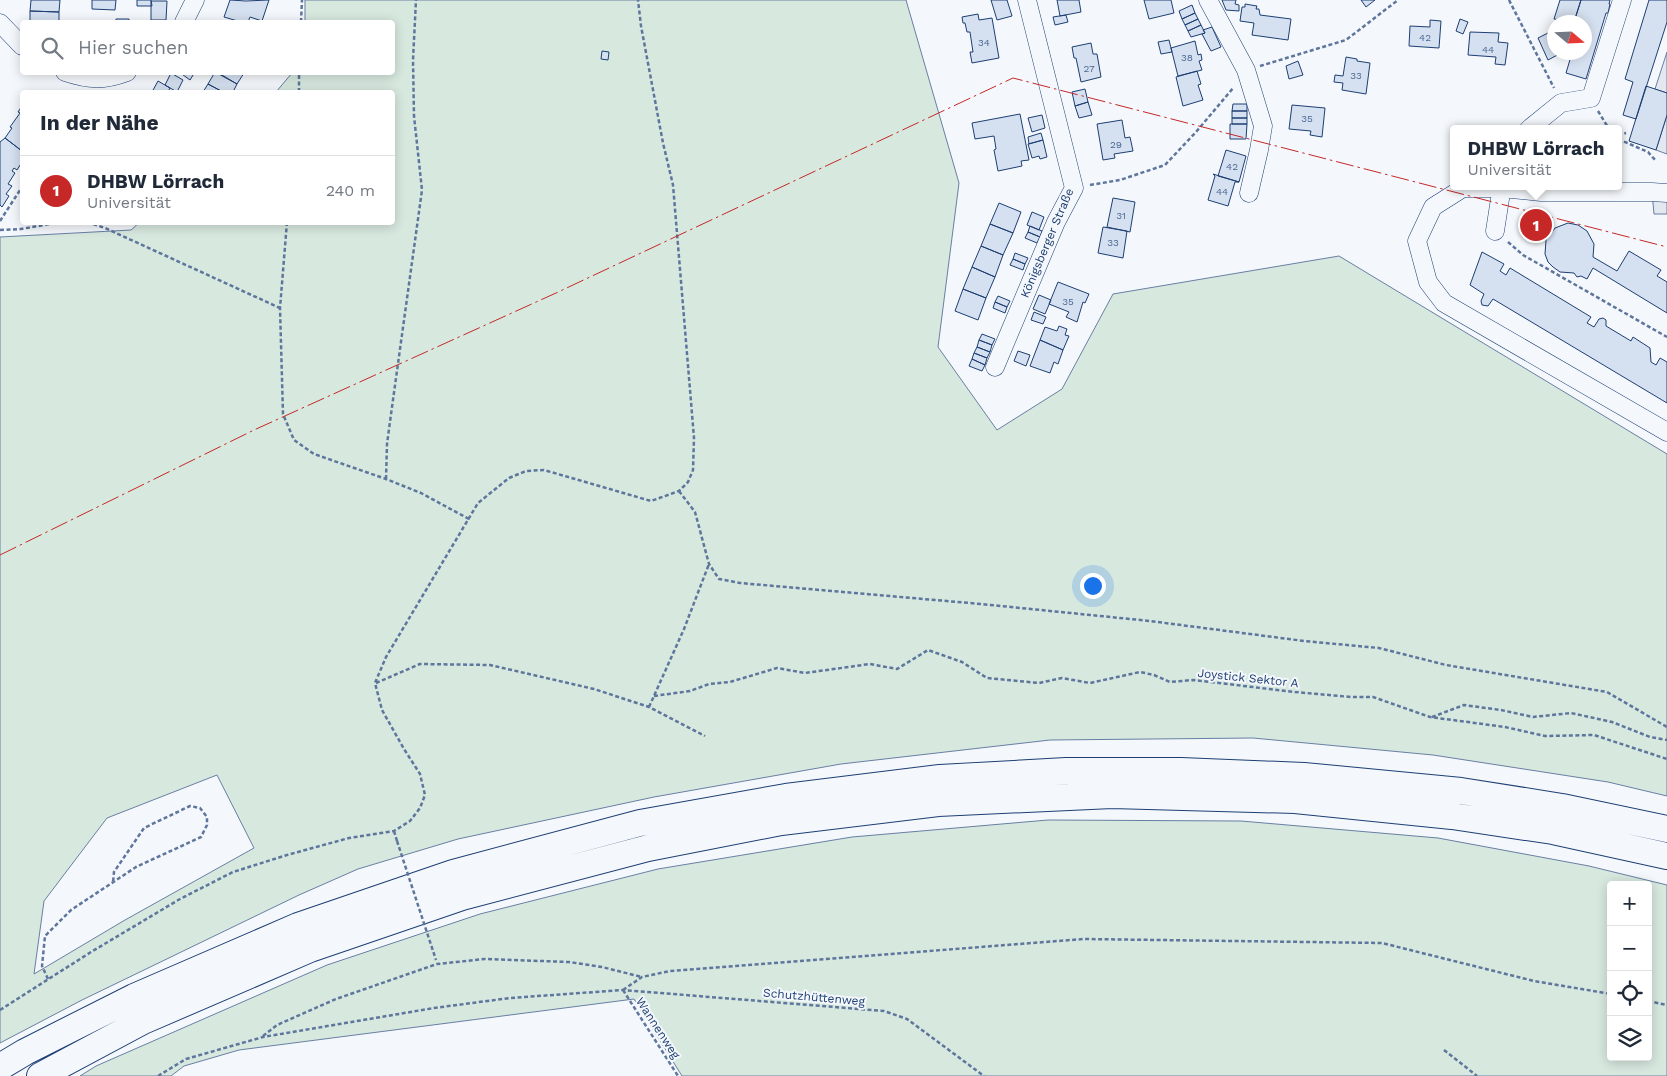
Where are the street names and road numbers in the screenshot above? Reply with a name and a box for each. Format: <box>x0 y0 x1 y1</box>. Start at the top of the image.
street label: Königsberger Straße <box>1018 186 1076 300</box>
street label: Joystick Sektor A <box>1197 666 1299 690</box>
street label: Schutzhüttenweg <box>762 986 866 1008</box>
street label: Wannenweg <box>633 995 683 1062</box>

